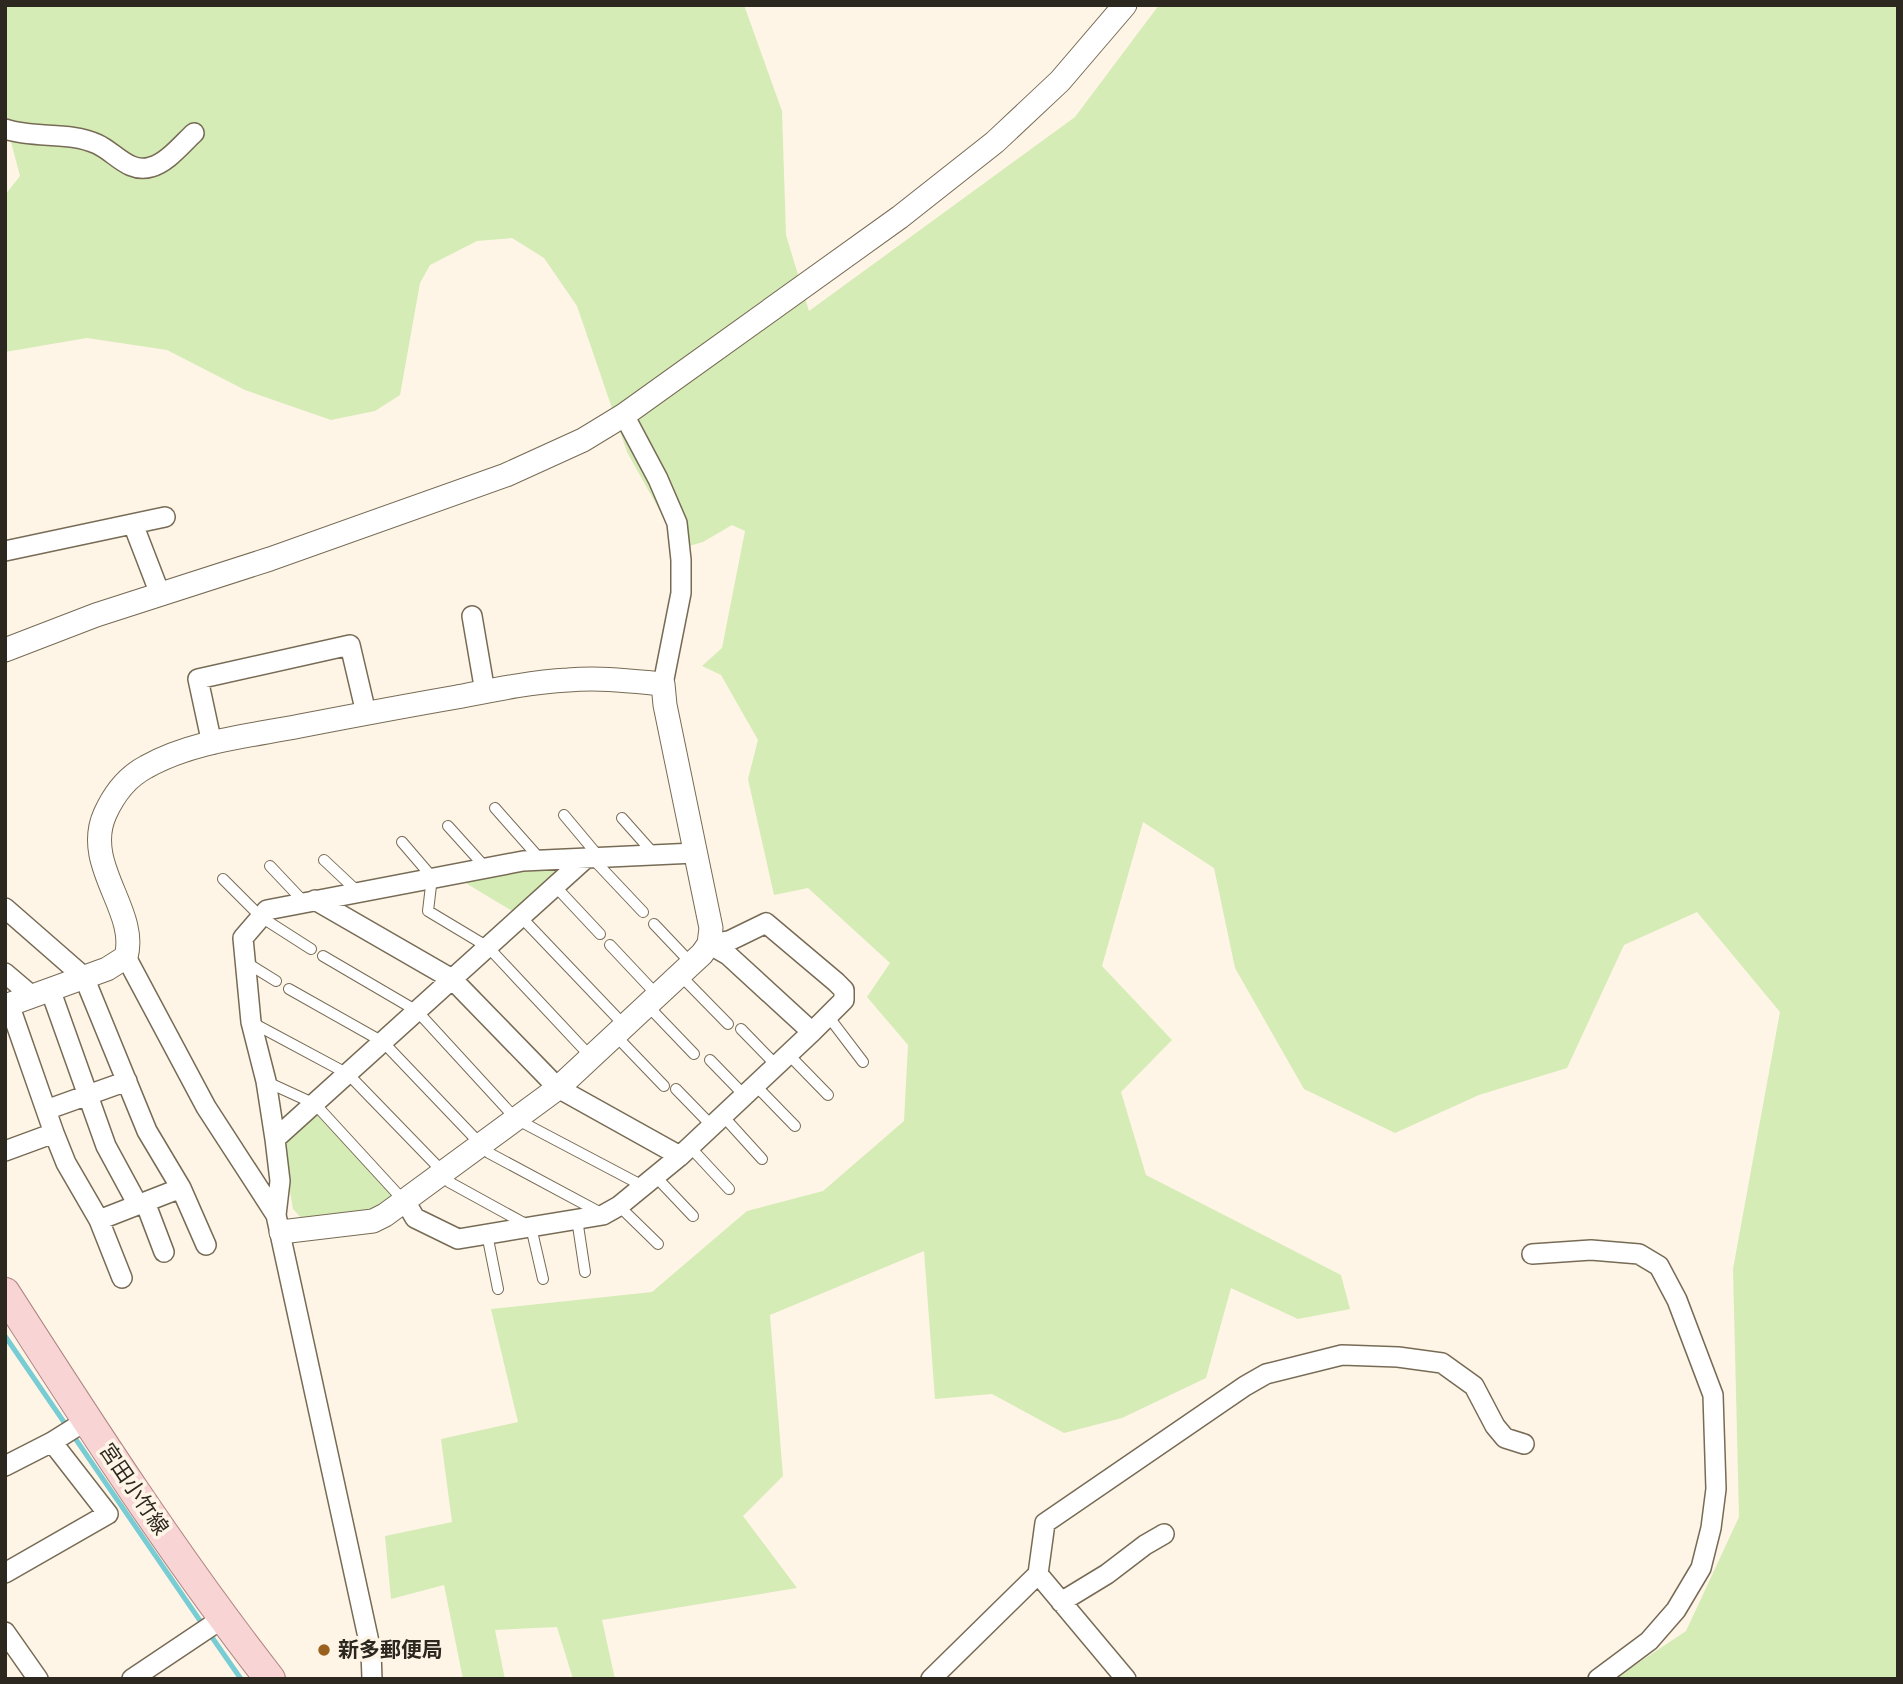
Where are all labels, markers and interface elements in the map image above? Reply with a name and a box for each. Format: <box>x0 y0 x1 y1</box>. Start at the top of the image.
street label: 宮田小竹線 <box>93 1438 175 1540</box>
place label: 新多郵便局 <box>338 1636 443 1664</box>
marker: 新多郵便局 <box>316 1642 332 1658</box>

